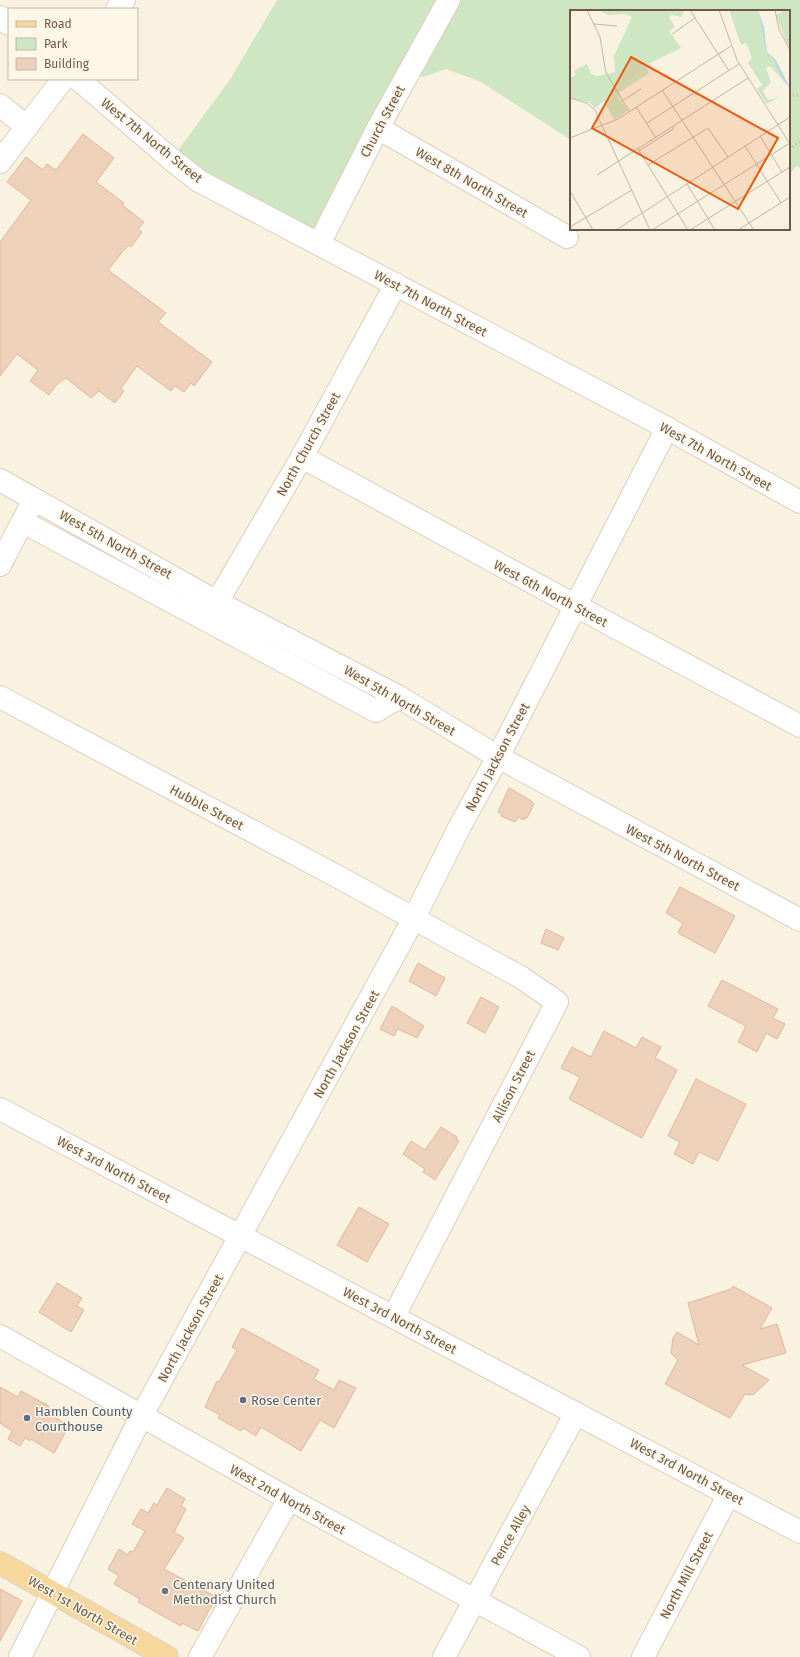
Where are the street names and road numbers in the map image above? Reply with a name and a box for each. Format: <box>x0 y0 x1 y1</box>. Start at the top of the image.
street label: Church Street <box>357 82 408 160</box>
street label: West 7th North Street <box>98 95 206 186</box>
street label: West 8th North Street <box>413 144 531 221</box>
street label: West 7th North Street <box>372 267 490 340</box>
street label: North Church Street <box>274 389 343 499</box>
street label: West 7th North Street <box>657 419 775 494</box>
street label: West 5th North Street <box>57 507 175 582</box>
street label: West 6th North Street <box>491 557 611 630</box>
street label: West 5th North Street <box>341 662 459 739</box>
street label: North Jackson Street <box>462 700 533 814</box>
street label: Hubble Street <box>167 782 246 833</box>
street label: West 5th North Street <box>623 821 742 894</box>
street label: North Jackson Street <box>311 987 382 1101</box>
street label: Allison Street <box>489 1047 538 1125</box>
street label: West 3rd North Street <box>54 1133 174 1206</box>
street label: North Jackson Street <box>155 1271 226 1385</box>
street label: West 3rd North Street <box>340 1284 460 1357</box>
street label: West 3rd North Street <box>627 1435 747 1508</box>
street label: West 2nd North Street <box>227 1461 348 1538</box>
street label: Pence Alley <box>488 1502 533 1568</box>
street label: North Mill Street <box>657 1528 716 1622</box>
street label: West 1st North Street <box>25 1573 141 1648</box>

